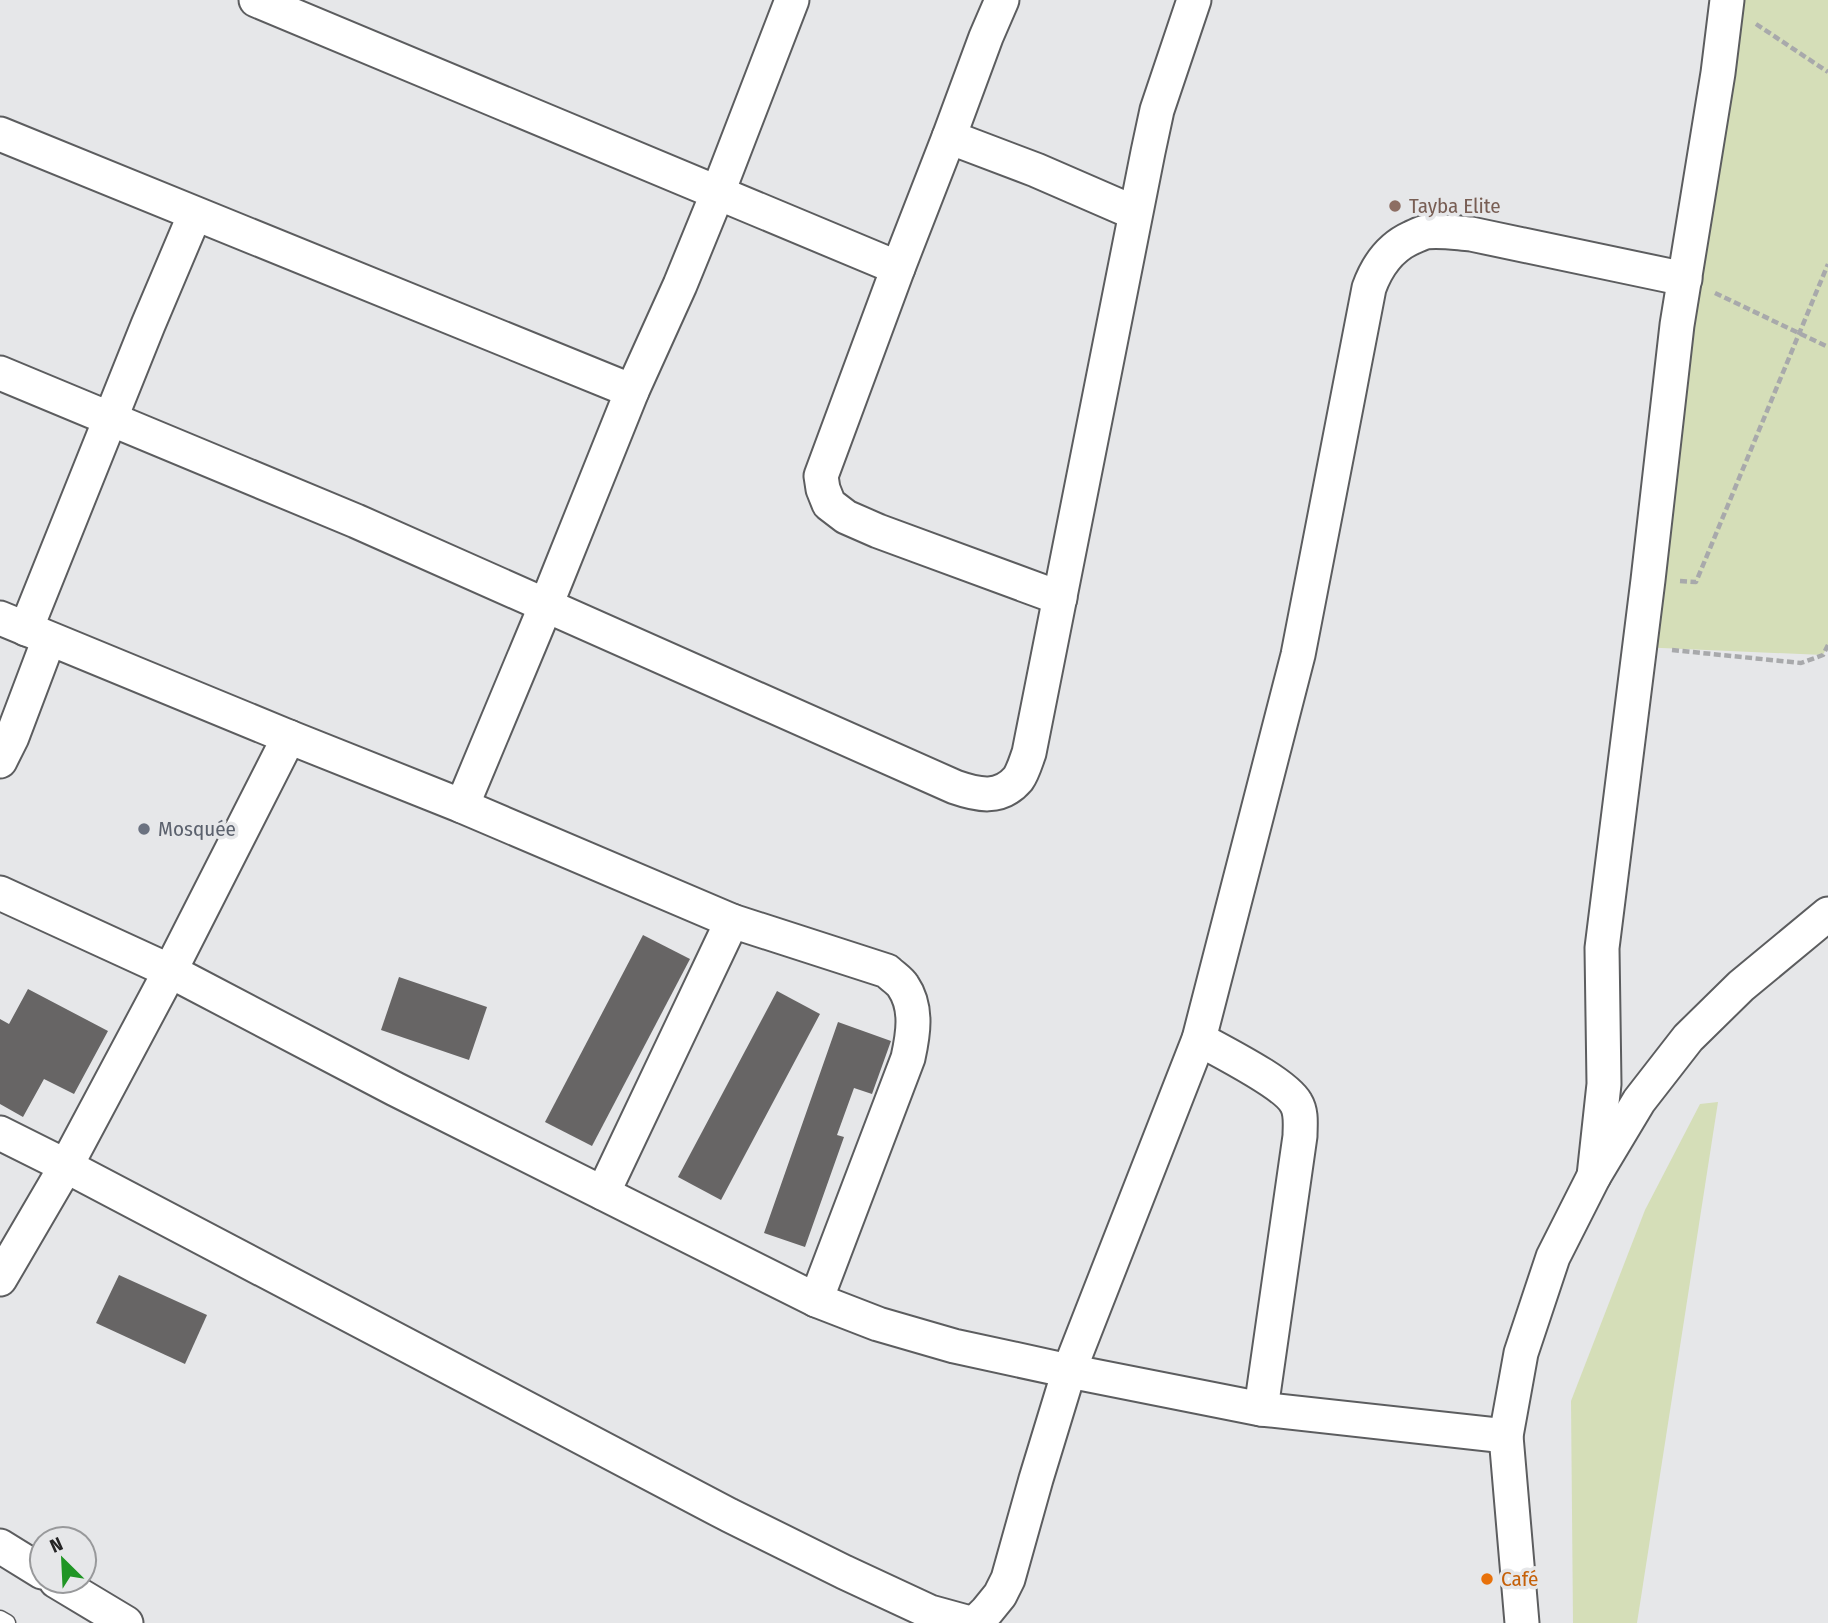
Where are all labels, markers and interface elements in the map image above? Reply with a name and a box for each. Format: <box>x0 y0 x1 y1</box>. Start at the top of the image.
place label: Tayba Elite <box>1409 193 1501 219</box>
marker: Tayba Elite <box>1387 198 1403 214</box>
place label: Mosquée <box>158 816 236 842</box>
marker: Mosquée <box>136 821 152 837</box>
north arrow <box>28 1525 98 1595</box>
text: N <box>46 1532 66 1558</box>
place label: Café <box>1501 1566 1538 1592</box>
marker: Café <box>1479 1571 1495 1587</box>

